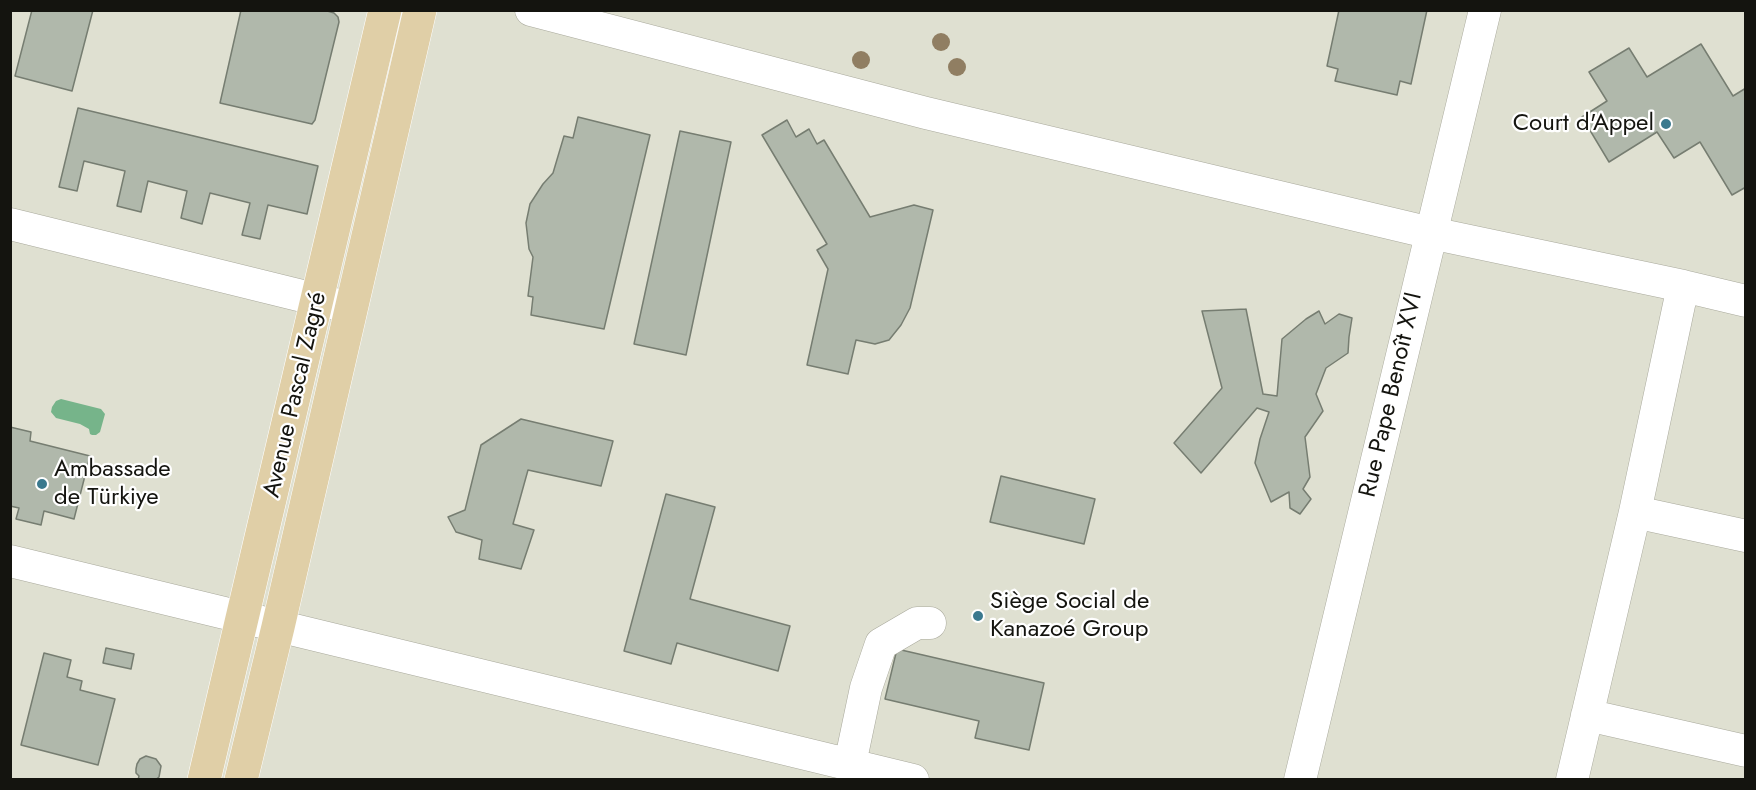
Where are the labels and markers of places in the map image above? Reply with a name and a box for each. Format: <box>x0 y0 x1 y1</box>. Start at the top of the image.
place label: Court d'Appel <box>1513 110 1654 138</box>
marker: Court d'Appel <box>1659 117 1673 131</box>
place label: Ambassade de Türkiye <box>54 456 171 512</box>
marker: Ambassade de Türkiye <box>35 477 49 491</box>
place label: Siège Social de Kanazoé Group <box>990 588 1149 644</box>
marker: Siège Social de Kanazoé Group <box>971 609 985 623</box>

